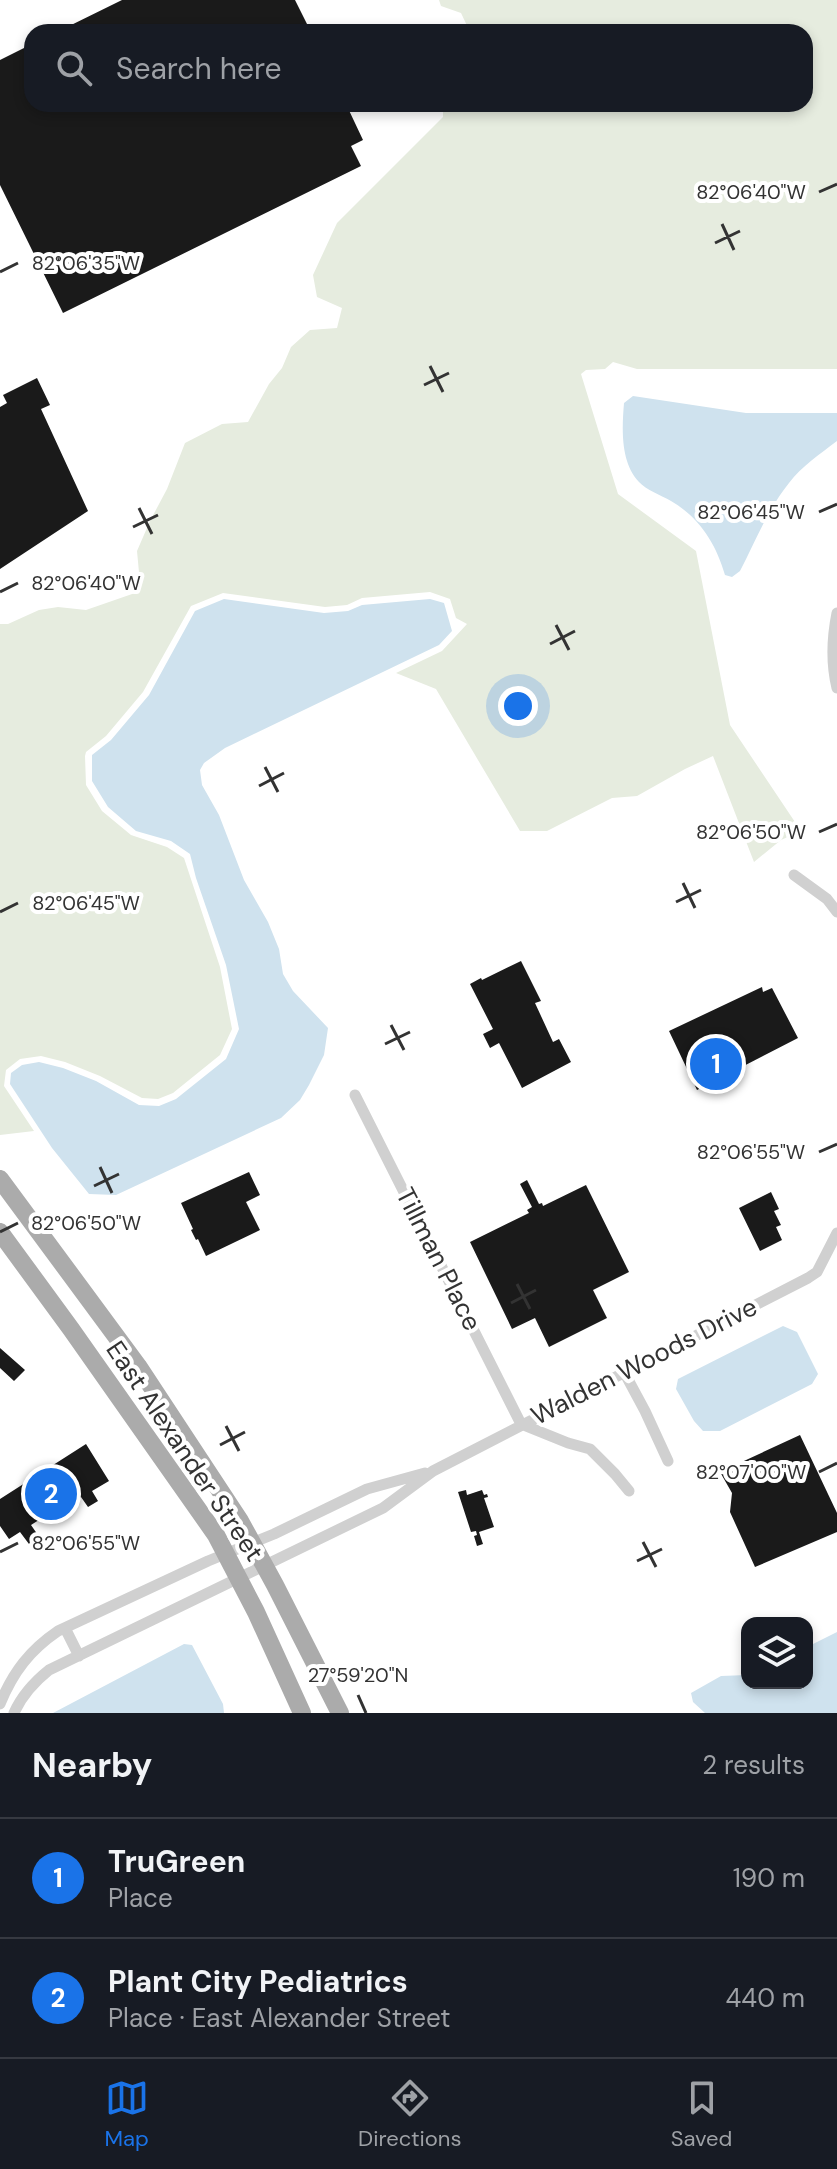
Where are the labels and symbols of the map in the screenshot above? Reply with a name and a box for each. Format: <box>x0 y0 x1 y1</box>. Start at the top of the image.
text: 82°06'40"W <box>696 179 806 205</box>
text: 82°06'35"W <box>32 250 140 276</box>
text: 82°06'45"W <box>697 499 805 525</box>
text: 82°06'40"W <box>31 570 141 596</box>
your location <box>498 686 538 726</box>
text: 82°06'50"W <box>696 819 806 845</box>
text: 82°06'45"W <box>32 890 140 916</box>
pin: 1 <box>690 1034 742 1094</box>
text: 82°06'55"W <box>697 1139 805 1165</box>
street label: Tillman Place <box>388 1182 490 1336</box>
text: 82°06'50"W <box>31 1210 141 1236</box>
street label: Walden Woods Drive <box>525 1289 763 1433</box>
street label: East Alexander Street <box>99 1334 271 1568</box>
text: 82°07'00"W <box>696 1459 806 1485</box>
pin: 2 <box>25 1464 77 1524</box>
text: 82°06'55"W <box>32 1530 140 1556</box>
text: 27°59'20"N <box>308 1662 408 1688</box>

